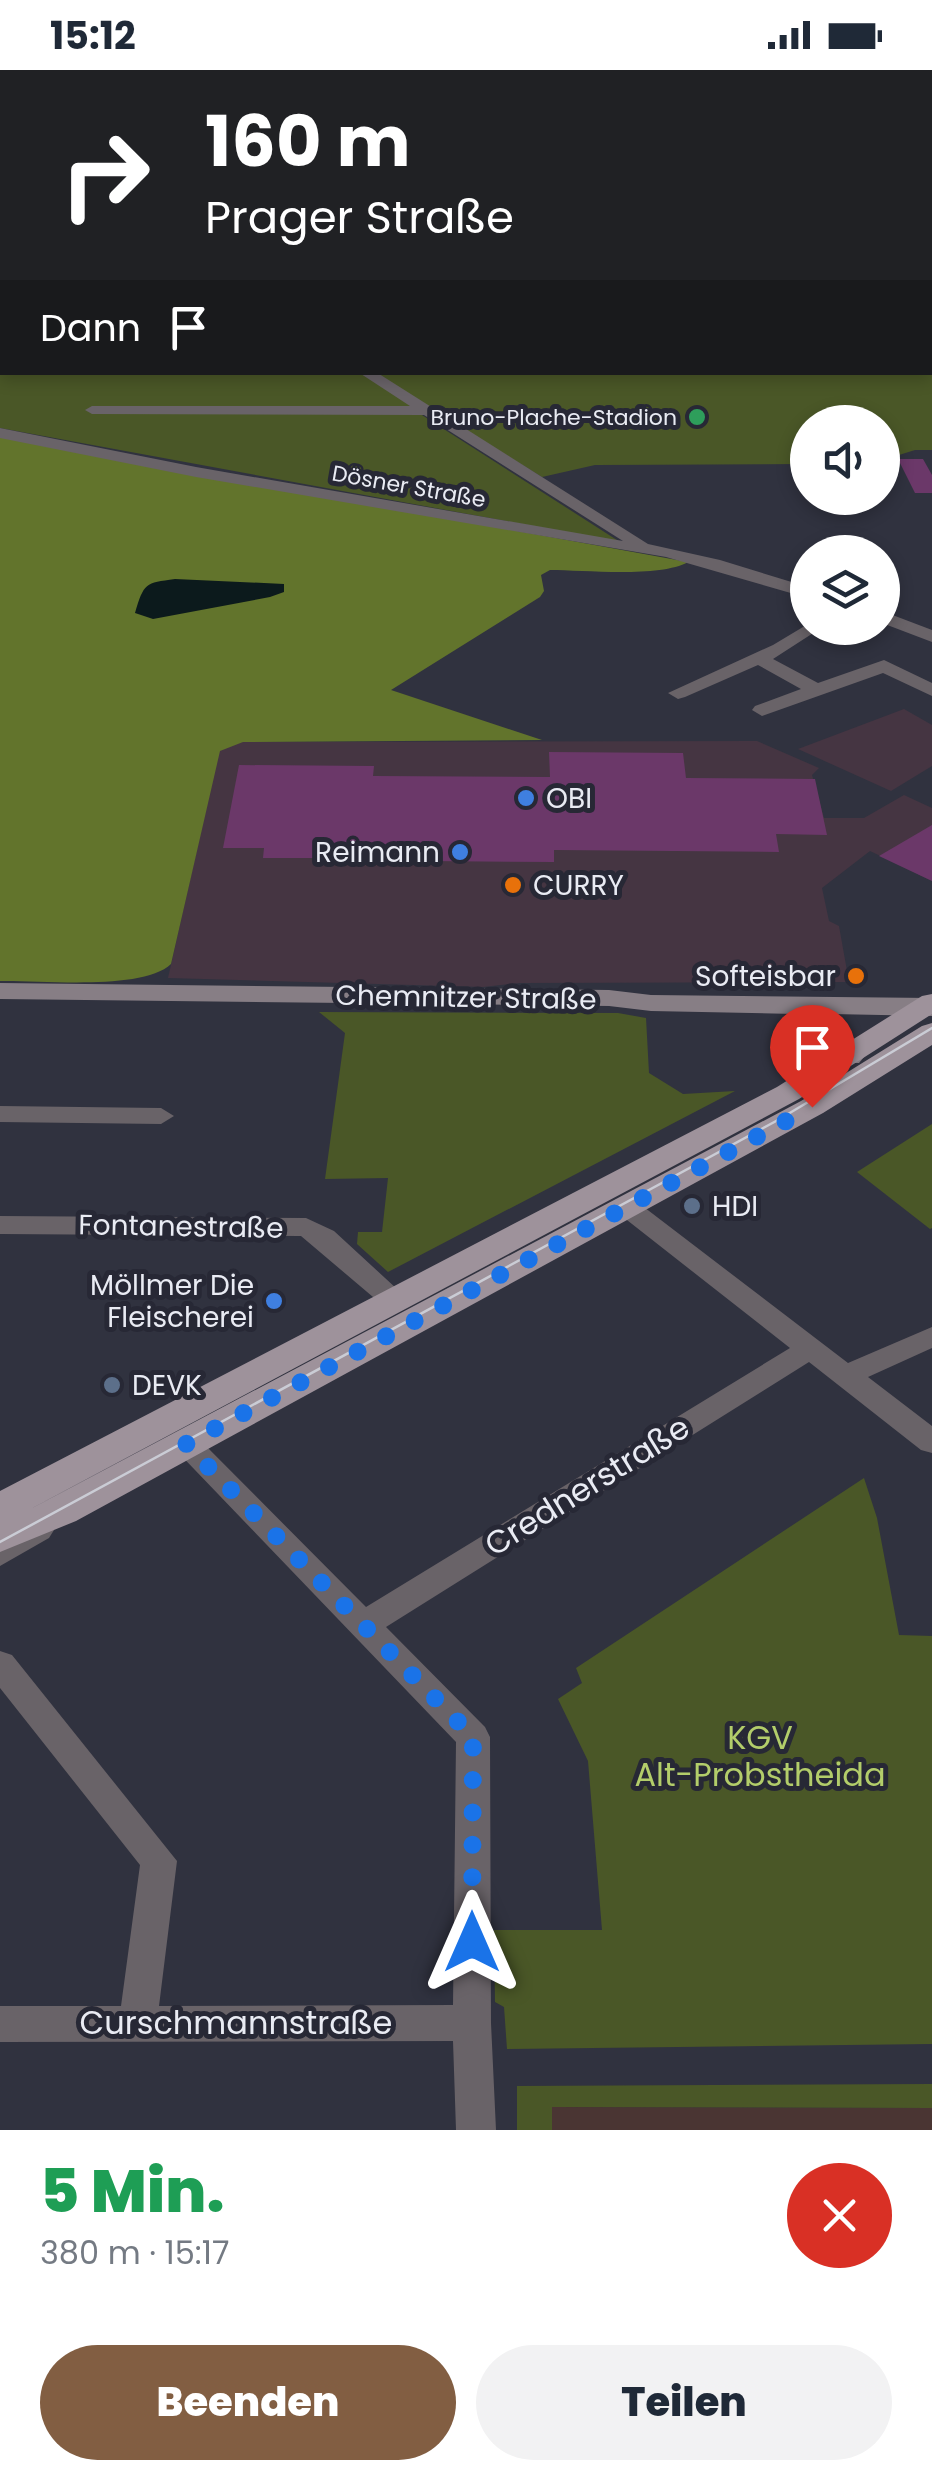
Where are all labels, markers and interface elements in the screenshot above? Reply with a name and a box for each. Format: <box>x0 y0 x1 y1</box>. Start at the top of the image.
text: 15:12 <box>50 9 136 62</box>
text: 160 m <box>205 92 411 191</box>
icon: right <box>40 110 170 240</box>
text: Prager Straße <box>205 186 514 249</box>
icon: arrive <box>161 300 216 355</box>
text: Dann <box>40 301 141 354</box>
place label: Bruno-Plache-Stadion <box>430 402 677 433</box>
map controls <box>790 405 900 645</box>
button: sound <box>790 405 900 515</box>
marker: Bruno-Plache-Stadion <box>686 406 708 428</box>
street label: Dösner Straße <box>330 458 488 515</box>
button: layers <box>790 535 900 645</box>
place label: OBI <box>546 779 592 818</box>
marker: OBI <box>515 787 537 809</box>
place label: Reimann <box>315 833 440 872</box>
marker: Reimann <box>449 841 471 863</box>
place label: CURRY <box>533 866 624 905</box>
marker: CURRY <box>502 874 524 896</box>
place label: Softeisbar <box>695 957 836 996</box>
marker: Softeisbar <box>845 965 867 987</box>
street label: Chemnitzer Straße <box>335 976 597 1019</box>
pin <box>770 1005 855 1108</box>
icon: arrive <box>785 1020 840 1075</box>
place label: HDI <box>712 1187 758 1226</box>
marker: HDI <box>681 1195 703 1217</box>
street label: Fontanestraße <box>78 1205 284 1248</box>
place label: Möllmer Die Fleischerei <box>90 1266 254 1337</box>
marker: Möllmer Die Fleischerei <box>263 1290 285 1312</box>
place label: DEVK <box>132 1366 202 1405</box>
marker: DEVK <box>101 1374 123 1396</box>
street label: Crednerstraße <box>476 1405 698 1567</box>
park label: KGV Alt-Probstheida <box>634 1715 886 1797</box>
position arrow <box>420 1890 524 1994</box>
street label: Curschmannstraße <box>80 2000 392 2045</box>
text: 5 Min. <box>40 2149 225 2233</box>
button: close <box>787 2163 892 2268</box>
text: 380 m · 15:17 <box>40 2230 229 2275</box>
button: Beenden <box>40 2345 456 2460</box>
button: Teilen <box>476 2345 892 2460</box>

